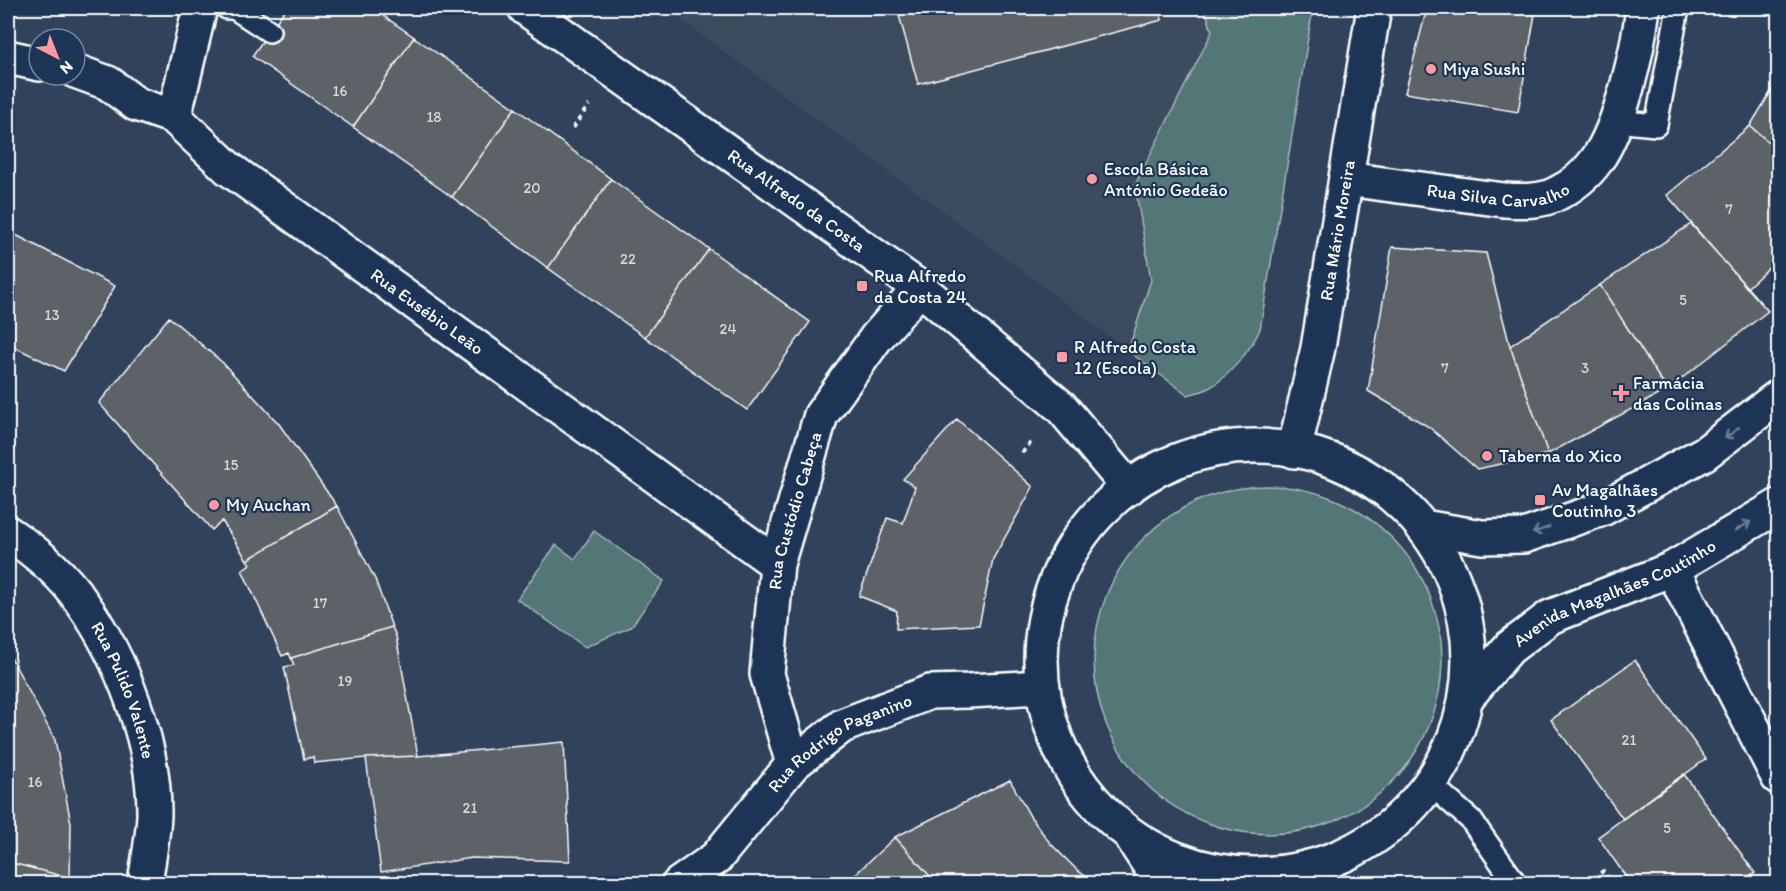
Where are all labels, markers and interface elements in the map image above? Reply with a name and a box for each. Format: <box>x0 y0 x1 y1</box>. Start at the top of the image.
north arrow <box>27 27 87 87</box>
text: N <box>56 57 77 78</box>
place label: Miya Sushi <box>1443 58 1525 80</box>
marker: Miya Sushi <box>1424 62 1438 76</box>
house number: 16 <box>333 82 348 100</box>
house number: 18 <box>426 108 442 126</box>
street label: Rua Alfredo da Costa <box>723 144 870 257</box>
place label: Escola Básica António Gedeão <box>1104 158 1228 201</box>
street label: Rua Mário Moreira <box>1315 158 1360 302</box>
marker: Escola Básica António Gedeão <box>1085 172 1099 186</box>
street label: Rua Silva Carvalho <box>1426 178 1574 212</box>
house number: 20 <box>523 179 541 197</box>
house number: 7 <box>1725 200 1733 218</box>
house number: 22 <box>620 250 636 268</box>
street label: Rua Eusébio Leão <box>366 263 488 360</box>
place label: Rua Alfredo da Costa 24 <box>874 265 967 308</box>
marker: Rua Alfredo da Costa 24 <box>855 279 869 293</box>
house number: 5 <box>1679 291 1687 309</box>
house number: 13 <box>44 306 60 324</box>
house number: 24 <box>720 320 736 338</box>
place label: R Alfredo Costa 12 (Escola) <box>1074 336 1197 379</box>
marker: R Alfredo Costa 12 (Escola) <box>1055 350 1069 364</box>
house number: 7 <box>1441 359 1449 377</box>
house number: 3 <box>1581 359 1589 377</box>
place label: Farmácia das Colinas <box>1633 372 1722 415</box>
marker: Farmácia das Colinas <box>1614 386 1628 400</box>
one-way arrow <box>1725 426 1741 439</box>
street label: Rua Custódio Cabeça <box>764 429 827 591</box>
place label: Taberna do Xico <box>1499 445 1622 467</box>
marker: Taberna do Xico <box>1480 449 1494 463</box>
house number: 15 <box>224 456 239 474</box>
place label: Av Magalhães Coutinho 3 <box>1552 479 1658 522</box>
marker: Av Magalhães Coutinho 3 <box>1533 493 1547 507</box>
place label: My Auchan <box>226 494 311 516</box>
marker: My Auchan <box>207 498 221 512</box>
one-way arrow <box>1734 520 1751 532</box>
one-way arrow <box>1532 526 1551 537</box>
street label: Avenida Magalhães Coutinho <box>1509 534 1720 652</box>
house number: 17 <box>313 594 328 612</box>
street label: Rua Pulido Valente <box>86 618 159 761</box>
house number: 19 <box>338 672 353 690</box>
street label: Rua Rodrigo Paganino <box>763 689 915 797</box>
house number: 21 <box>1622 731 1636 749</box>
house number: 16 <box>28 773 43 791</box>
house number: 21 <box>463 799 477 817</box>
house number: 5 <box>1663 819 1671 837</box>

